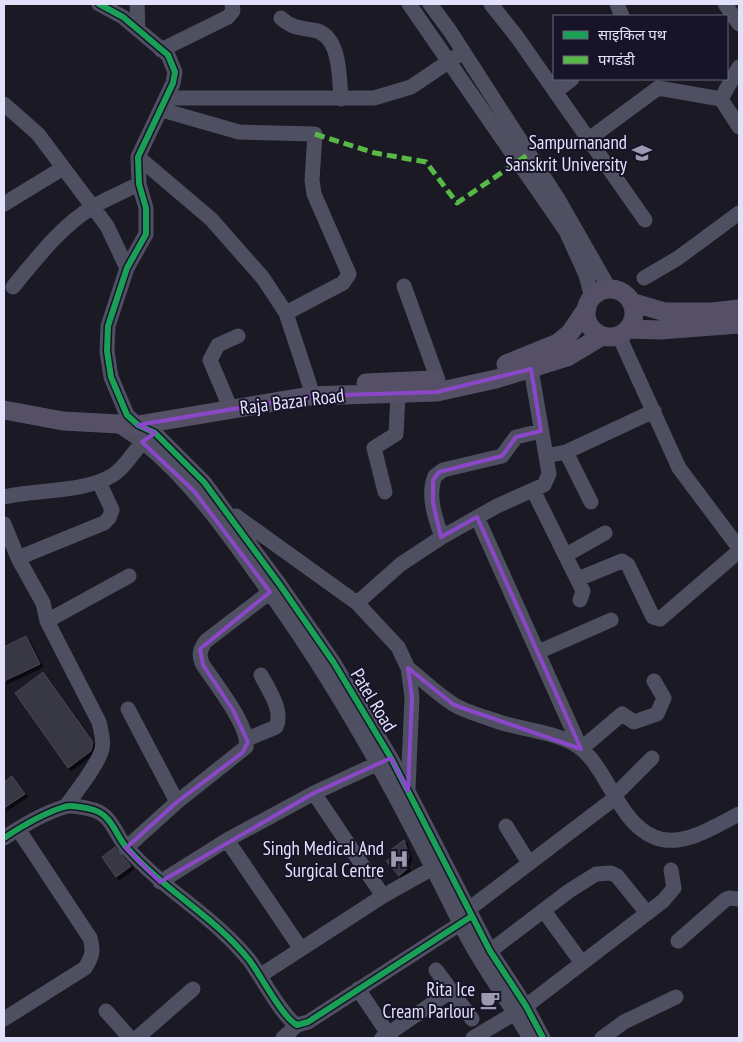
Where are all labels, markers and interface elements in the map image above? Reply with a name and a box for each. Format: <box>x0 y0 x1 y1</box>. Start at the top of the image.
legend <box>553 15 728 80</box>
text: साइकिल पथ <box>598 25 667 44</box>
text: पगडंडी <box>598 50 636 69</box>
place label: Sampurnanand Sanskrit University <box>505 130 628 176</box>
school or university icon: Sampurnanand Sanskrit University <box>631 142 653 164</box>
street label: Raja Bazar Road <box>238 383 346 419</box>
street label: Patel Road <box>346 664 402 736</box>
place label: Singh Medical And Surgical Centre <box>263 836 384 882</box>
hospital icon: Singh Medical And Surgical Centre <box>388 848 410 870</box>
place label: Rita Ice Cream Parlour <box>383 977 476 1023</box>
cafe icon: Rita Ice Cream Parlour <box>479 989 501 1011</box>

